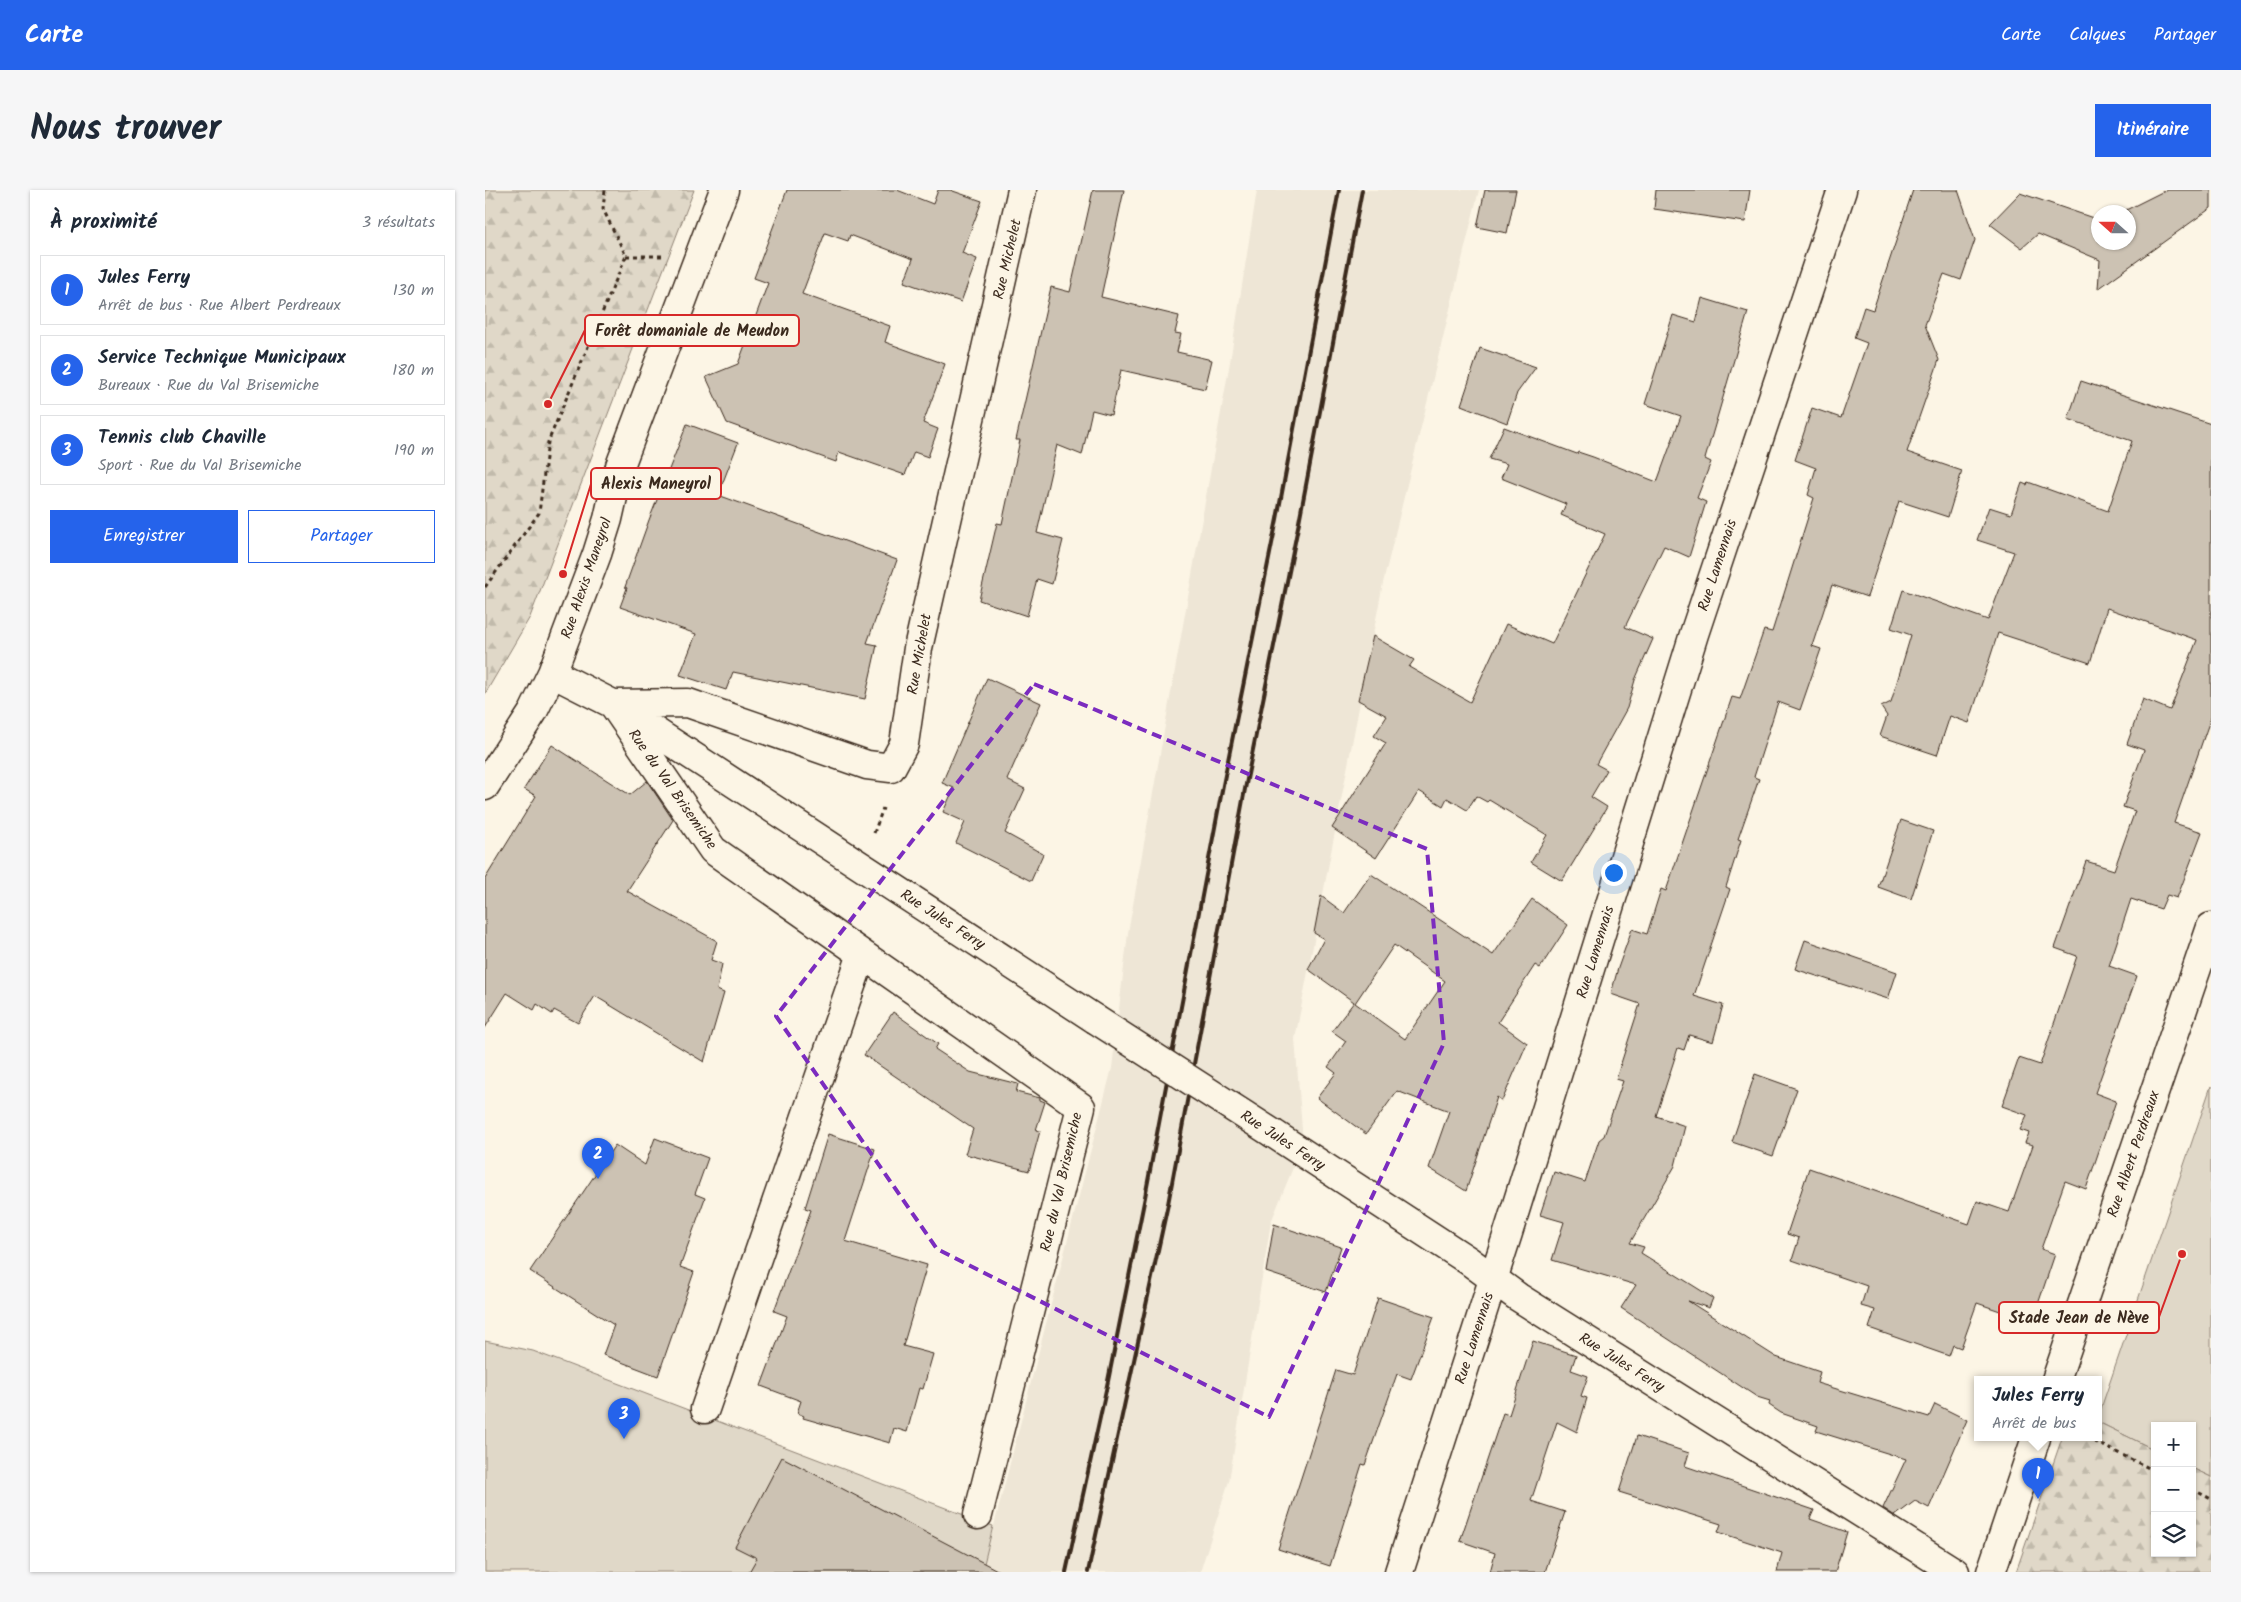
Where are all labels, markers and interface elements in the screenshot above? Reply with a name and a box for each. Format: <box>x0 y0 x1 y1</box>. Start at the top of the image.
text: Carte <box>25 16 83 55</box>
text: Carte <box>2001 21 2041 50</box>
text: Calques <box>2069 21 2126 50</box>
text: Partager <box>2154 21 2216 50</box>
text: Nous trouver <box>30 102 221 158</box>
button: Itinéraire <box>2095 104 2211 157</box>
north arrow <box>2091 205 2136 250</box>
text: À proximité <box>50 206 157 239</box>
text: 3 résultats <box>362 210 435 235</box>
street label: Rue Michelet <box>987 216 1029 302</box>
text: Jules Ferry <box>98 263 190 293</box>
text: 1 <box>65 278 69 303</box>
text: 130 m <box>393 278 434 303</box>
text: Arrêt de bus · Rue Albert Perdreaux <box>98 293 341 318</box>
callout: Forêt domaniale de Meudon <box>585 315 799 346</box>
text: Forêt domaniale de Meudon <box>595 319 789 344</box>
text: Service Technique Municipaux <box>98 343 346 373</box>
text: 2 <box>62 358 72 383</box>
text: 180 m <box>392 358 434 383</box>
text: Bureaux · Rue du Val Brisemiche <box>98 373 319 398</box>
text: Tennis club Chaville <box>98 423 266 453</box>
text: 3 <box>63 438 71 463</box>
text: 190 m <box>394 438 434 463</box>
text: Sport · Rue du Val Brisemiche <box>98 453 301 478</box>
callout: Alexis Maneyrol <box>591 468 721 499</box>
text: Alexis Maneyrol <box>601 472 712 497</box>
button: Enregistrer <box>50 510 238 563</box>
button: Partager <box>248 510 435 563</box>
street label: Rue Alexis Maneyrol <box>555 514 619 642</box>
street label: Rue Lamennais <box>1692 516 1744 615</box>
street label: Rue Michelet <box>901 612 939 697</box>
street label: Rue du Val Brisemiche <box>622 724 723 855</box>
your location <box>1601 860 1627 886</box>
street label: Rue Jules Ferry <box>895 883 991 957</box>
street label: Rue Lamennais <box>1570 902 1622 1002</box>
street label: Rue Albert Perdreaux <box>2101 1087 2167 1221</box>
street label: Rue Jules Ferry <box>1235 1104 1331 1178</box>
street label: Rue du Val Brisemiche <box>1034 1110 1090 1254</box>
pin: 2 <box>582 1138 614 1179</box>
street label: Rue Lamennais <box>1449 1289 1501 1388</box>
callout: Stade Jean de Nève <box>1999 1302 2159 1333</box>
text: Stade Jean de Nève <box>2009 1306 2149 1331</box>
street label: Rue Jules Ferry <box>1574 1327 1670 1399</box>
popup <box>1974 1376 2102 1441</box>
text: Jules Ferry <box>1992 1381 2084 1411</box>
pin: 3 <box>608 1398 640 1439</box>
text: Arrêt de bus <box>1992 1411 2076 1436</box>
map controls <box>2151 1422 2196 1557</box>
button: + <box>2151 1422 2196 1467</box>
pin: 1 <box>2022 1458 2054 1499</box>
button: − <box>2151 1467 2196 1512</box>
button: layers <box>2151 1512 2196 1557</box>

